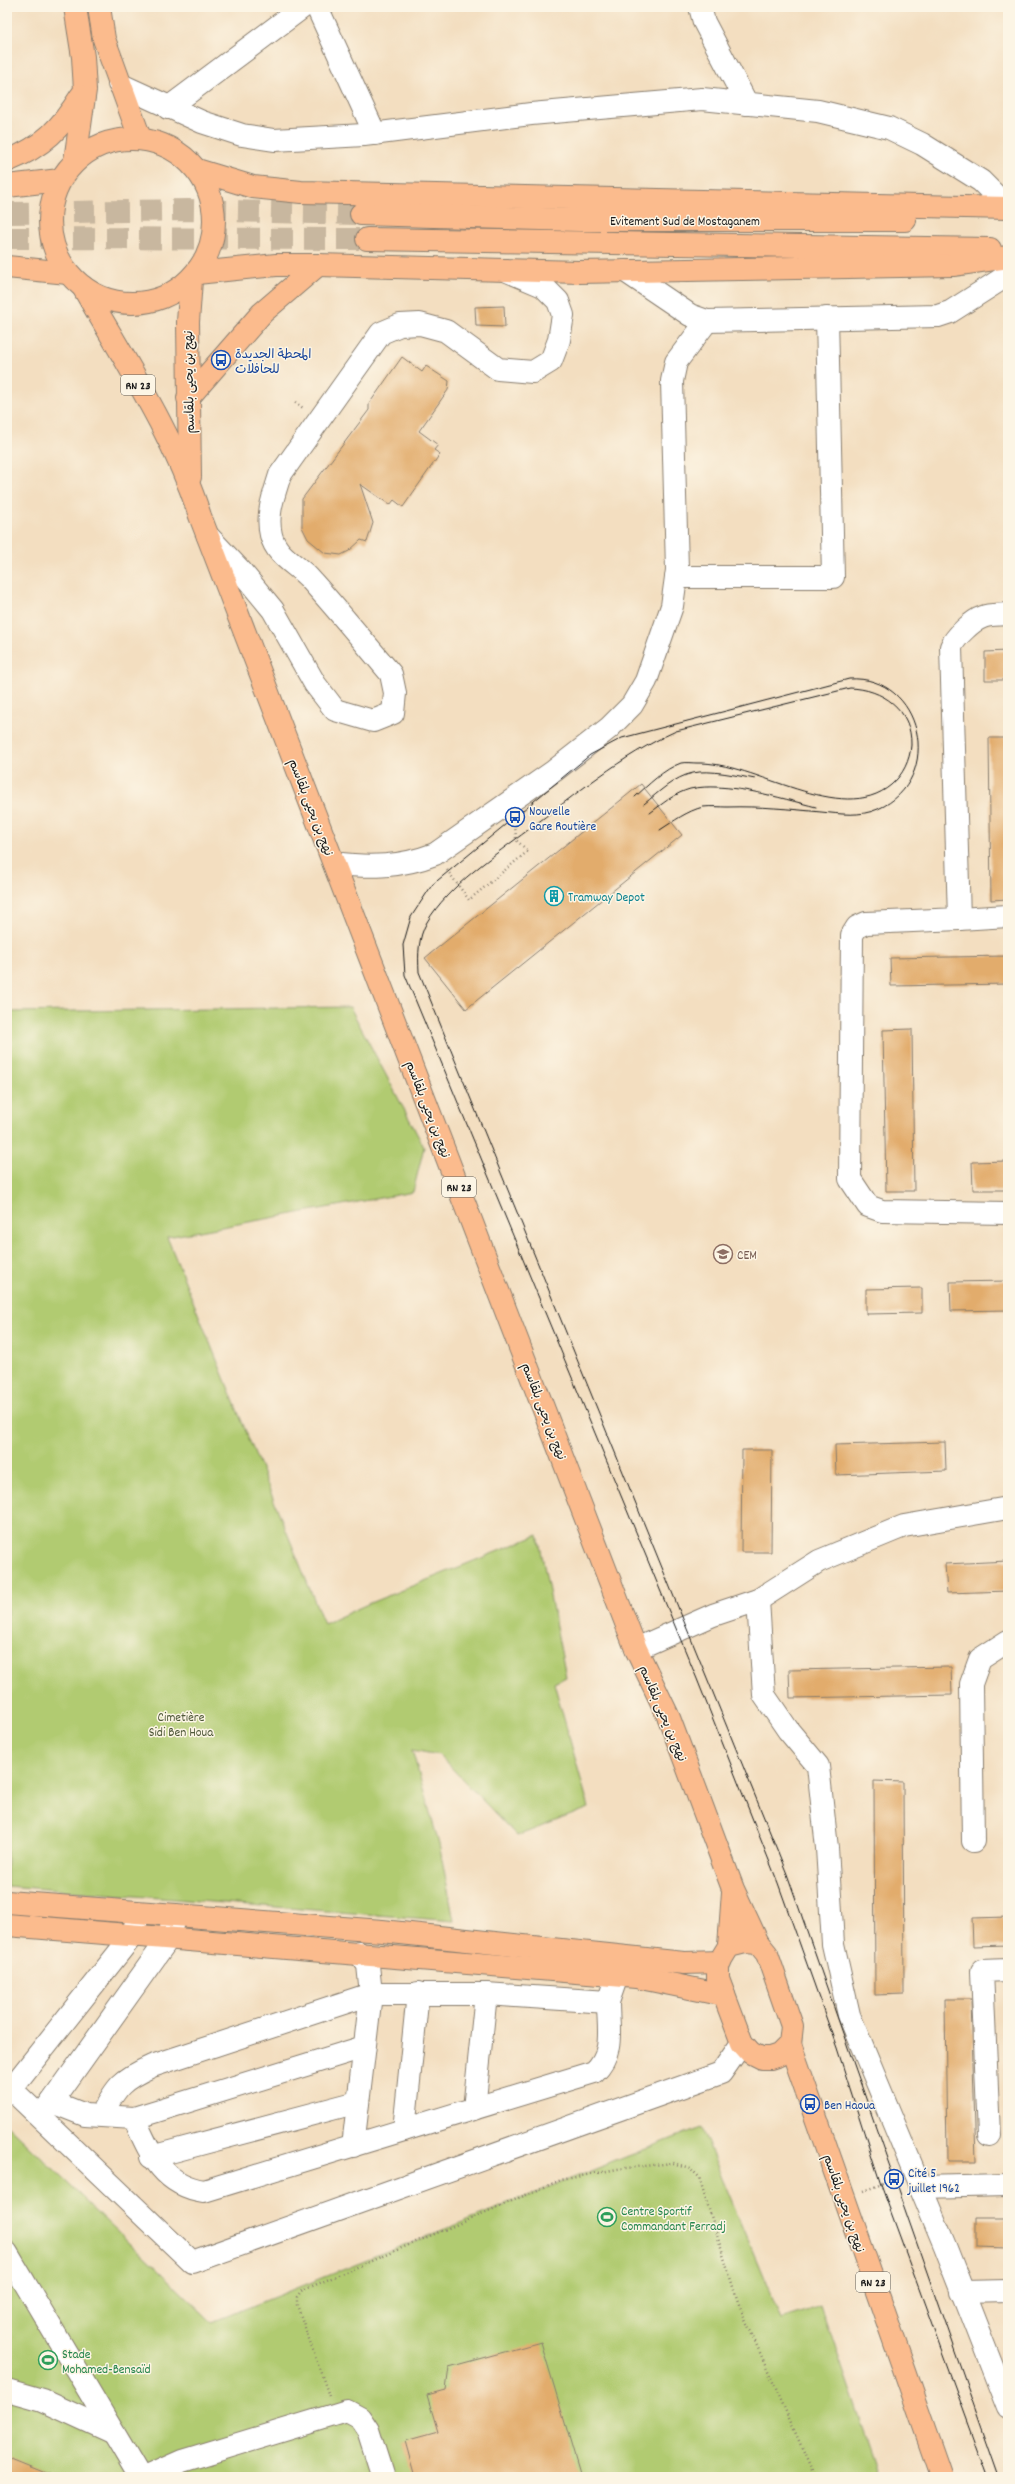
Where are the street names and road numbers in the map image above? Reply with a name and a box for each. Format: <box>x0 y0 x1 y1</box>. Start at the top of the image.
street label: Evitement Sud de Mostaganem <box>610 213 760 232</box>
street label: نهج بن يحيى بلقاسم <box>180 330 201 434</box>
road number: RN 23 <box>121 375 155 395</box>
street label: نهج بن يحيى بلقاسم <box>282 756 337 859</box>
street label: نهج بن يحيى بلقاسم <box>399 1058 454 1161</box>
road number: RN 23 <box>442 1177 476 1197</box>
street label: نهج بن يحيى بلقاسم <box>515 1360 570 1463</box>
street label: نهج بن يحيى بلقاسم <box>633 1663 691 1765</box>
street label: نهج بن يحيى بلقاسم <box>817 2152 868 2256</box>
road number: RN 23 <box>856 2272 890 2292</box>

